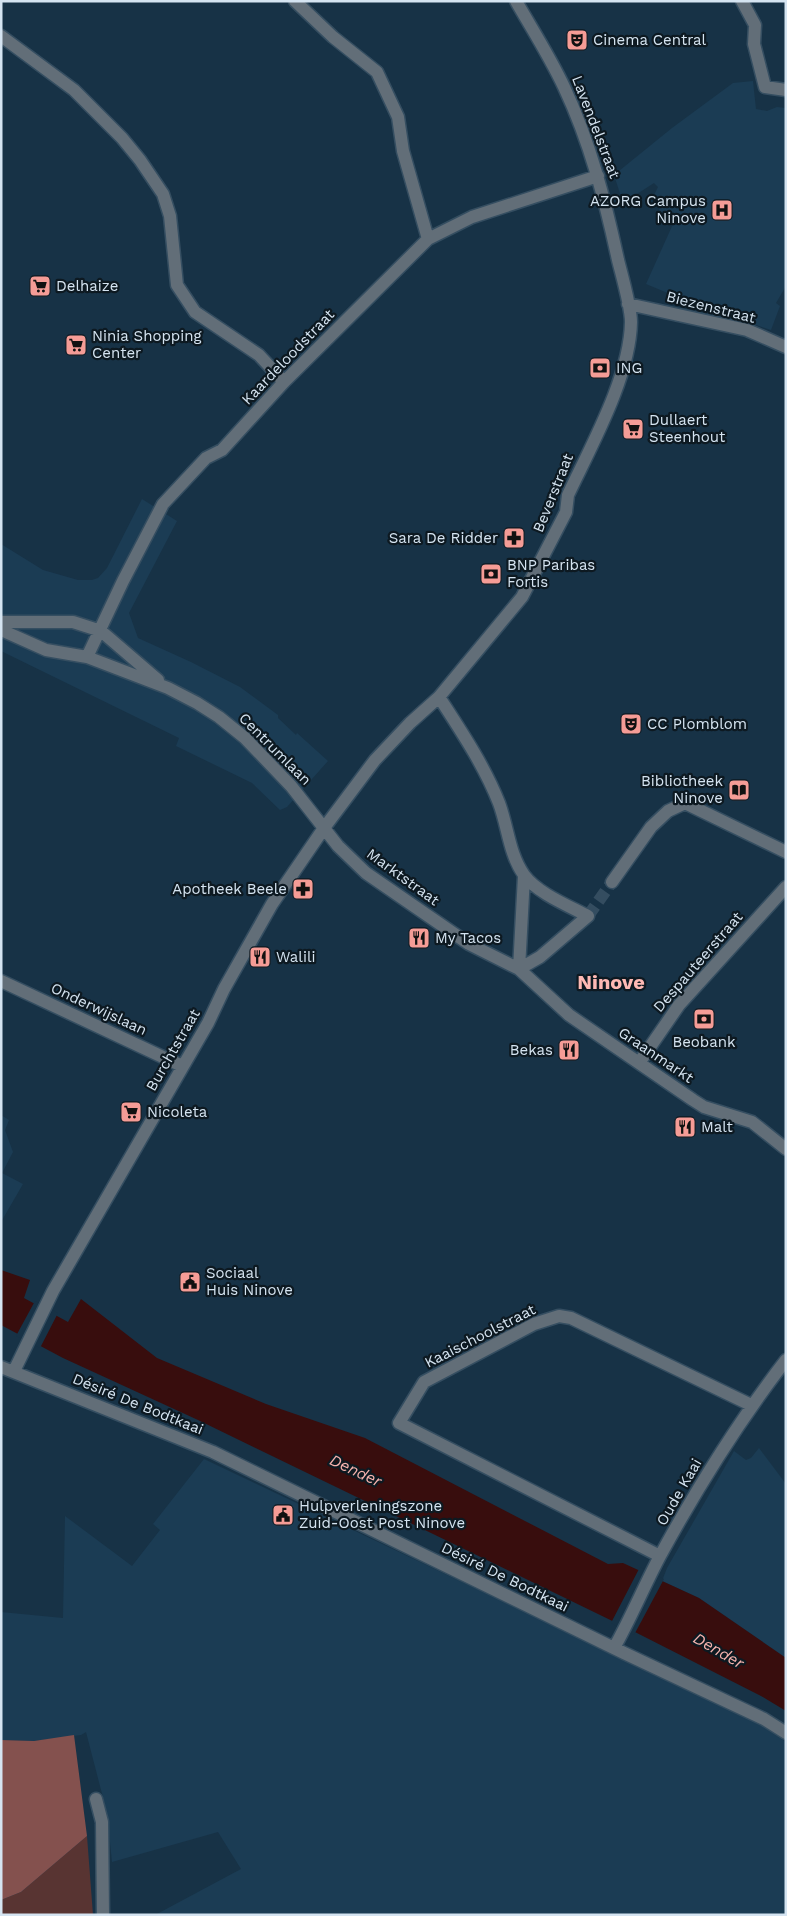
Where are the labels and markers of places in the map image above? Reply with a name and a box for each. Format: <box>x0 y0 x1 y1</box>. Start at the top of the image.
theatre icon: Cinema Central <box>565 28 589 52</box>
place label: Cinema Central <box>593 31 707 49</box>
place label: AZORG Campus Ninove <box>590 192 706 227</box>
hospital icon: AZORG Campus Ninove <box>710 198 734 222</box>
supermarket icon: Delhaize <box>28 274 52 298</box>
place label: Delhaize <box>56 277 118 295</box>
place label: Ninia Shopping Center <box>92 327 202 362</box>
supermarket icon: Ninia Shopping Center <box>64 333 88 357</box>
bank icon: ING <box>588 356 612 380</box>
place label: ING <box>616 359 642 377</box>
place label: Dullaert Steenhout <box>649 411 726 446</box>
supermarket icon: Dullaert Steenhout <box>621 417 645 441</box>
pharmacy icon: Sara De Ridder <box>502 526 526 550</box>
place label: Sara De Ridder <box>389 529 498 547</box>
place label: BNP Paribas Fortis <box>507 556 595 591</box>
bank icon: BNP Paribas Fortis <box>479 562 503 586</box>
theatre icon: CC Plomblom <box>619 712 643 736</box>
place label: CC Plomblom <box>647 715 747 733</box>
place label: Bibliotheek Ninove <box>641 772 723 807</box>
library icon: Bibliotheek Ninove <box>727 778 751 802</box>
pharmacy icon: Apotheek Beele <box>291 877 315 901</box>
place label: Apotheek Beele <box>172 880 287 898</box>
restaurant icon: My Tacos <box>407 926 431 950</box>
place label: My Tacos <box>435 929 501 947</box>
restaurant icon: Walili <box>248 945 272 969</box>
place label: Walili <box>276 948 315 966</box>
bank icon: Beobank <box>692 1007 716 1031</box>
place label: Beobank <box>672 1033 736 1051</box>
restaurant icon: Bekas <box>557 1038 581 1062</box>
place label: Bekas <box>510 1041 553 1059</box>
supermarket icon: Nicoleta <box>119 1100 143 1124</box>
place label: Nicoleta <box>147 1103 208 1121</box>
restaurant icon: Malt <box>673 1115 697 1139</box>
place label: Malt <box>701 1118 734 1136</box>
place label: Sociaal Huis Ninove <box>206 1264 293 1299</box>
public building icon: Sociaal Huis Ninove <box>178 1270 202 1294</box>
place label: Hulpverleningszone Zuid-Oost Post Ninove <box>299 1497 465 1532</box>
public building icon: Hulpverleningszone Zuid-Oost Post Ninove <box>271 1503 295 1527</box>

